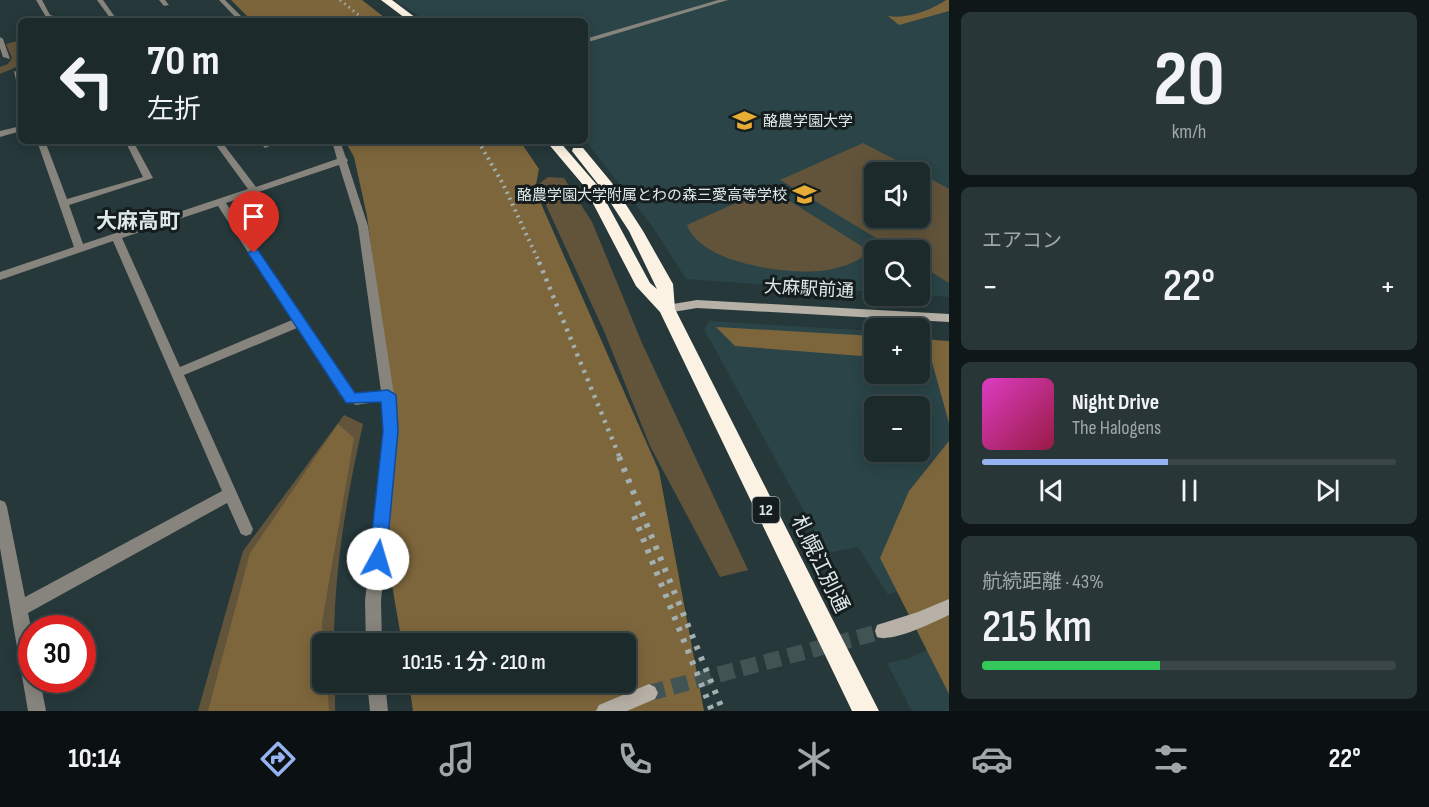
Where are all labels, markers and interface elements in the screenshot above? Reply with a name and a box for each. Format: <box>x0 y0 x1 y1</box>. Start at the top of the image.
text: 20 <box>1153 34 1225 127</box>
text: 70 m <box>147 36 220 87</box>
icon: left <box>48 42 126 120</box>
text: 左折 <box>147 94 201 126</box>
school or university icon: 酪農学園大学 <box>732 108 758 134</box>
place label: 酪農学園大学 <box>763 112 853 131</box>
text: km/h <box>1172 120 1206 144</box>
map controls <box>864 162 930 462</box>
button: sound <box>864 162 930 228</box>
school or university icon: 酪農学園大学附属とわの森三愛高等学校 <box>792 182 818 208</box>
place label: 酪農学園大学附属とわの森三愛高等学校 <box>517 186 787 205</box>
pin <box>228 191 279 253</box>
icon: arrive <box>237 200 270 233</box>
district label: 大麻高町 <box>96 209 180 234</box>
text: エアコン <box>982 229 1062 253</box>
button: search <box>864 240 930 306</box>
text: 22° <box>1163 259 1215 314</box>
text: − <box>982 267 998 307</box>
text: + <box>1380 267 1396 307</box>
street label: 大麻駅前通 <box>764 276 854 302</box>
button: + <box>864 318 930 384</box>
text: Night Drive <box>1072 389 1159 416</box>
button: − <box>864 396 930 462</box>
text: The Halogens <box>1072 416 1161 440</box>
icon: previous <box>1035 474 1068 507</box>
icon: pause <box>1173 474 1206 507</box>
icon: next <box>1311 474 1344 507</box>
road number: 12 <box>752 497 780 523</box>
street label: 札幌江別通 <box>786 511 854 617</box>
position arrow <box>346 527 410 591</box>
text: 航続距離 · 43% <box>982 570 1104 594</box>
text: 215 km <box>982 600 1092 655</box>
speed limit sign: 30 <box>18 615 96 693</box>
text: 10:15 · 1 分 · 210 m <box>402 649 546 676</box>
icon: directions <box>257 738 299 780</box>
icon: music <box>436 738 478 780</box>
icon: phone <box>614 738 656 780</box>
icon: climate <box>793 738 835 780</box>
icon: car <box>971 738 1013 780</box>
icon: filters <box>1150 738 1192 780</box>
text: 10:14 <box>68 743 121 775</box>
text: 22° <box>1328 743 1361 775</box>

